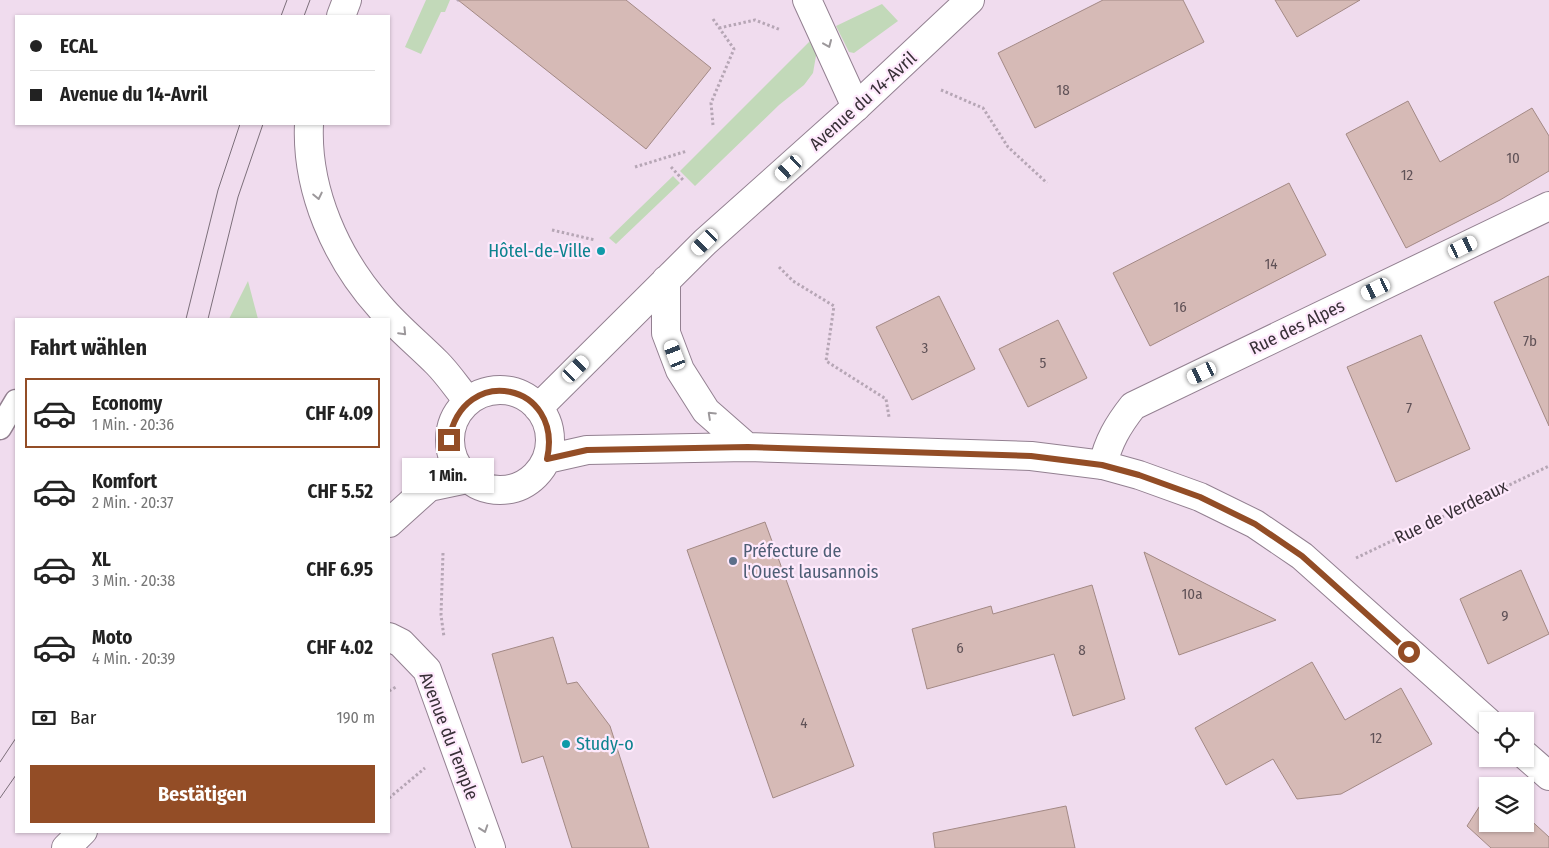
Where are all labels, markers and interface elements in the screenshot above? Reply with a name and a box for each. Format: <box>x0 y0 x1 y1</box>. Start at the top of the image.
text: ECAL <box>60 35 98 58</box>
one-way arrow <box>821 39 832 48</box>
street label: Avenue du 14-Avril <box>805 47 921 155</box>
house number: 18 <box>1056 81 1070 99</box>
text: Avenue du 14-Avril <box>60 83 207 106</box>
house number: 10 <box>1506 149 1520 167</box>
car <box>772 152 805 184</box>
house number: 12 <box>1401 166 1414 184</box>
one-way arrow <box>312 191 323 200</box>
car <box>688 226 721 258</box>
car <box>1446 234 1479 260</box>
place label: Hôtel-de-Ville <box>488 240 591 262</box>
marker: Hôtel-de-Ville <box>595 245 607 257</box>
house number: 14 <box>1264 255 1278 273</box>
car <box>1359 276 1392 302</box>
street label: Rue des Alpes <box>1246 294 1348 360</box>
house number: 16 <box>1173 298 1187 316</box>
one-way arrow <box>397 326 406 335</box>
house number: 7b <box>1523 332 1537 350</box>
text: Fahrt wählen <box>30 334 147 361</box>
car <box>662 338 687 372</box>
house number: 3 <box>922 339 929 357</box>
car <box>560 353 591 385</box>
house number: 5 <box>1040 354 1047 372</box>
car <box>1185 360 1218 386</box>
icon: car <box>32 391 77 436</box>
text: Economy <box>92 392 162 415</box>
house number: 7 <box>1406 399 1412 417</box>
text: CHF 4.09 <box>305 402 373 425</box>
one-way arrow <box>708 412 717 421</box>
text: 1 Min. · 20:36 <box>92 415 174 434</box>
route end <box>438 429 460 451</box>
callout: 1 Min. <box>403 458 495 492</box>
text: 1 Min. <box>429 466 467 485</box>
icon: car <box>32 469 77 514</box>
text: Komfort <box>92 470 157 493</box>
street label: Rue de Verdeaux <box>1391 475 1511 549</box>
text: CHF 5.52 <box>308 480 373 503</box>
text: 2 Min. · 20:37 <box>92 493 174 512</box>
place label: Préfecture de l'Ouest lausannois <box>743 540 879 583</box>
icon: car <box>32 547 77 592</box>
text: XL <box>92 548 111 571</box>
marker: Préfecture de l'Ouest lausannois <box>727 555 739 567</box>
text: CHF 6.95 <box>306 558 373 581</box>
text: 3 Min. · 20:38 <box>92 571 175 590</box>
house number: 10a <box>1181 585 1203 603</box>
house number: 9 <box>1501 607 1509 625</box>
icon: car <box>32 625 77 670</box>
text: Moto <box>92 626 132 649</box>
text: CHF 4.02 <box>306 636 373 659</box>
house number: 6 <box>956 639 964 657</box>
house number: 8 <box>1078 641 1086 659</box>
route start <box>1398 641 1420 663</box>
text: 4 Min. · 20:39 <box>92 649 175 668</box>
street label: Avenue du Temple <box>415 669 483 803</box>
icon: cash <box>30 704 58 732</box>
text: Bar <box>70 706 96 729</box>
text: 190 m <box>337 708 375 727</box>
map controls <box>1479 712 1534 832</box>
button: locate <box>1479 712 1534 767</box>
house number: 4 <box>800 714 808 732</box>
house number: 12 <box>1370 729 1383 747</box>
place label: Study-o <box>576 733 634 755</box>
marker: Study-o <box>560 738 572 750</box>
button: Bestätigen <box>30 765 375 823</box>
button: layers <box>1479 777 1534 832</box>
one-way arrow <box>478 825 488 833</box>

